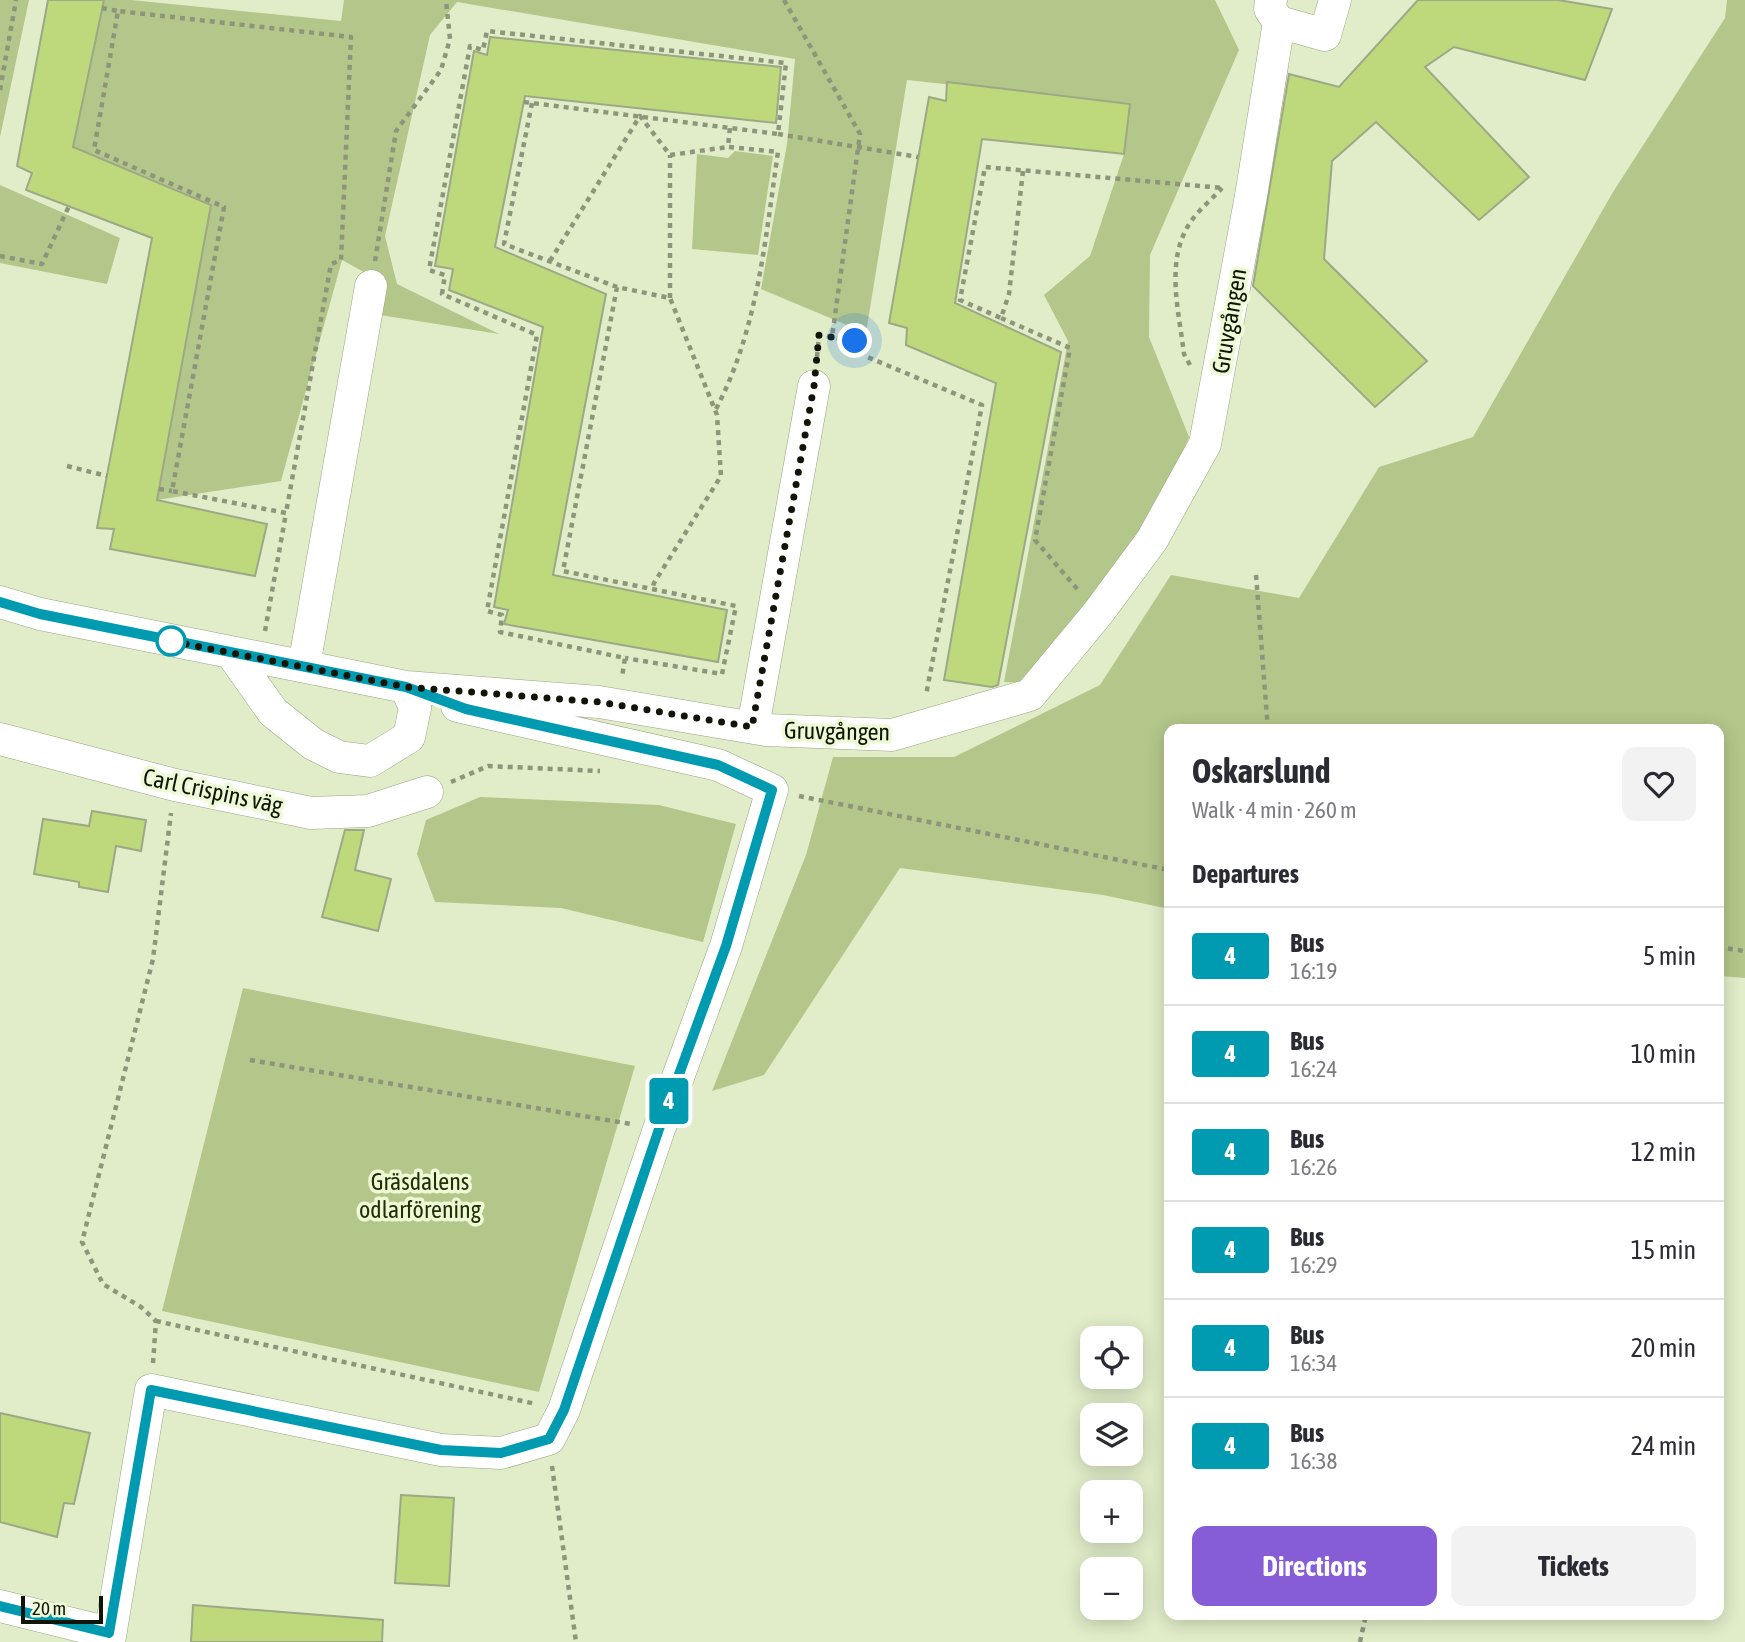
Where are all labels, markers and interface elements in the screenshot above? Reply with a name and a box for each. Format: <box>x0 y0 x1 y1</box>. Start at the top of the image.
street label: Gruvgången <box>1206 266 1252 376</box>
your location <box>837 323 872 358</box>
unlabelled marker <box>156 626 186 656</box>
street label: Gruvgången <box>784 717 890 745</box>
button: heart <box>1622 747 1696 821</box>
text: Oskarslund <box>1192 752 1331 790</box>
street label: Carl Crispins väg <box>141 763 286 819</box>
text: Walk · 4 min · 260 m <box>1192 797 1356 823</box>
text: Departures <box>1192 859 1299 889</box>
text: Bus <box>1290 928 1324 958</box>
text: 5 min <box>1643 941 1696 971</box>
text: 4 <box>1225 942 1236 969</box>
text: 16:19 <box>1290 958 1337 984</box>
text: Bus <box>1290 1026 1324 1056</box>
text: 10 min <box>1631 1039 1696 1069</box>
text: 4 <box>1225 1040 1236 1067</box>
text: 16:24 <box>1290 1056 1337 1082</box>
line badge: 4 <box>646 1078 692 1124</box>
text: 4 <box>663 1087 675 1114</box>
text: Bus <box>1290 1124 1324 1154</box>
text: 12 min <box>1631 1137 1696 1167</box>
text: 4 <box>1225 1138 1236 1165</box>
text: 16:26 <box>1290 1154 1337 1180</box>
park label: Gräsdalens odlarförening <box>359 1168 482 1223</box>
text: Bus <box>1290 1222 1324 1252</box>
text: 15 min <box>1631 1235 1696 1265</box>
text: 4 <box>1225 1236 1236 1263</box>
text: 16:29 <box>1290 1252 1337 1278</box>
text: Bus <box>1290 1320 1324 1350</box>
map controls <box>1080 1326 1143 1620</box>
button: locate <box>1080 1326 1143 1389</box>
text: 20 min <box>1631 1333 1696 1363</box>
text: 4 <box>1225 1334 1236 1361</box>
text: 16:34 <box>1290 1350 1337 1376</box>
button: layers <box>1080 1403 1143 1466</box>
text: Bus <box>1290 1418 1324 1448</box>
text: 24 min <box>1631 1431 1696 1461</box>
text: 4 <box>1225 1432 1236 1459</box>
text: 16:38 <box>1290 1448 1337 1474</box>
button: + <box>1080 1480 1143 1543</box>
button: Directions <box>1192 1526 1437 1606</box>
button: Tickets <box>1451 1526 1696 1606</box>
button: − <box>1080 1557 1143 1620</box>
scale bar <box>21 1593 103 1625</box>
text: 20 m <box>32 1597 66 1619</box>

